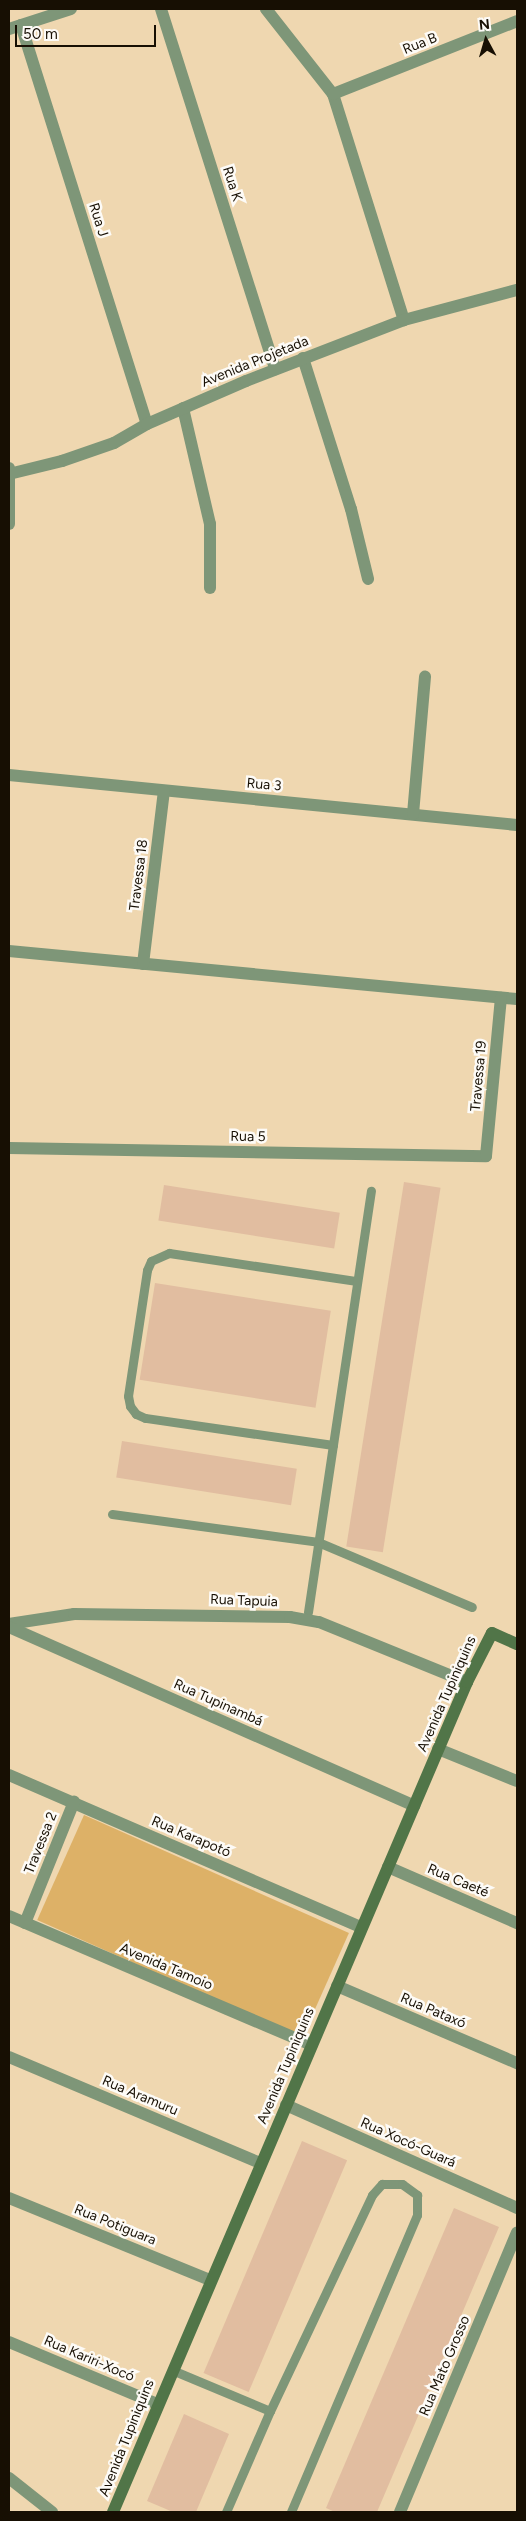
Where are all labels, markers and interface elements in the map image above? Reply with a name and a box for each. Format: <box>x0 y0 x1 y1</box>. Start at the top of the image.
scale bar <box>18 15 159 47</box>
north arrow <box>461 15 511 65</box>
text: N <box>478 16 491 34</box>
text: 50 m <box>23 25 58 43</box>
street label: Rua B <box>400 30 440 58</box>
street label: Rua K <box>218 164 246 204</box>
street label: Rua J <box>85 201 111 239</box>
street label: Avenida Projetada <box>199 333 311 391</box>
street label: Rua 3 <box>246 775 282 795</box>
street label: Travessa 18 <box>126 838 152 912</box>
street label: Travessa 19 <box>468 1040 490 1112</box>
street label: Rua 5 <box>230 1128 266 1146</box>
street label: Rua Tapuia <box>210 1591 278 1611</box>
street label: Avenida Tupiniquins <box>414 1634 480 1754</box>
street label: Rua Tupinambá <box>171 1676 265 1730</box>
street label: Travessa 2 <box>21 1810 61 1876</box>
street label: Rua Karapotó <box>149 1813 233 1861</box>
street label: Rua Caeté <box>425 1861 491 1901</box>
street label: Avenida Tamoio <box>117 1940 215 1994</box>
street label: Rua Pataxó <box>398 1990 468 2032</box>
street label: Avenida Tupiniquins <box>254 2005 318 2127</box>
street label: Rua Aramuru <box>100 2072 180 2120</box>
street label: Rua Xocó-Guará <box>358 2114 458 2172</box>
street label: Rua Potiguara <box>72 2201 158 2249</box>
street label: Rua Mato Grosso <box>416 2313 474 2419</box>
street label: Rua Kariri-Xocó <box>41 2332 137 2386</box>
street label: Avenida Tupiniquins <box>96 2377 158 2499</box>

